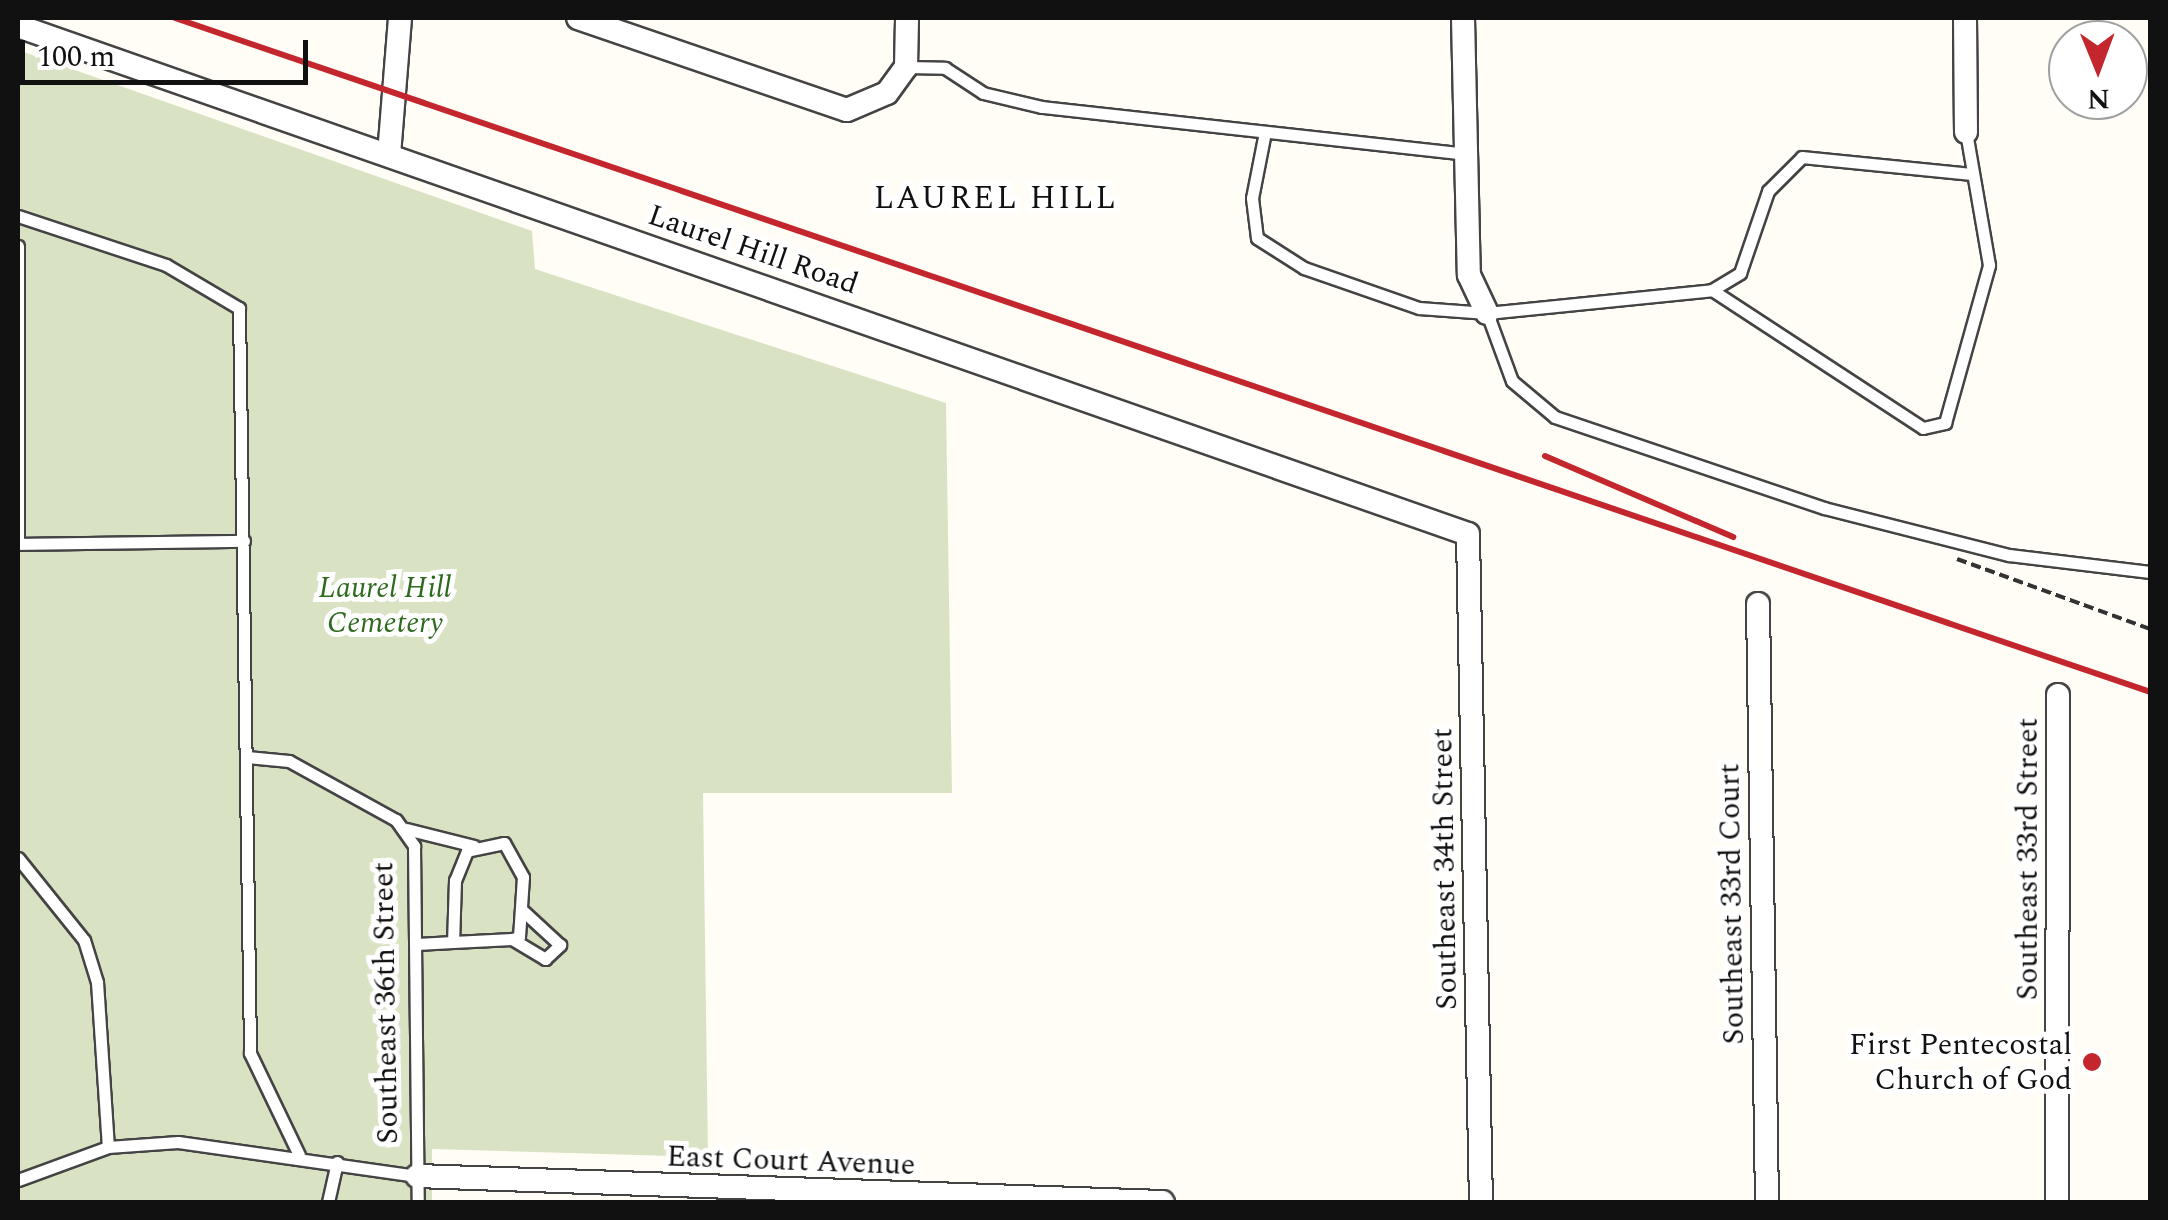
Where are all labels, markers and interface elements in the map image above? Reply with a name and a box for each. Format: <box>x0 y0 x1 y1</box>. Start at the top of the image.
scale bar <box>25 20 312 82</box>
north arrow <box>2048 20 2148 120</box>
text: 100 m <box>37 34 115 80</box>
text: N <box>2087 77 2110 120</box>
district label: LAUREL HILL <box>874 180 1118 218</box>
street label: Laurel Hill Road <box>643 197 863 303</box>
park label: Laurel Hill Cemetery <box>318 570 452 640</box>
street label: Southeast 33rd Street <box>2010 718 2046 1000</box>
street label: Southeast 34th Street <box>1425 728 1465 1010</box>
street label: Southeast 33rd Court <box>1712 763 1752 1045</box>
street label: Southeast 36th Street <box>366 862 406 1144</box>
place label: First Pentecostal Church of God <box>1849 1027 2072 1098</box>
marker: First Pentecostal Church of God <box>2081 1051 2103 1073</box>
street label: East Court Avenue <box>666 1139 916 1183</box>

